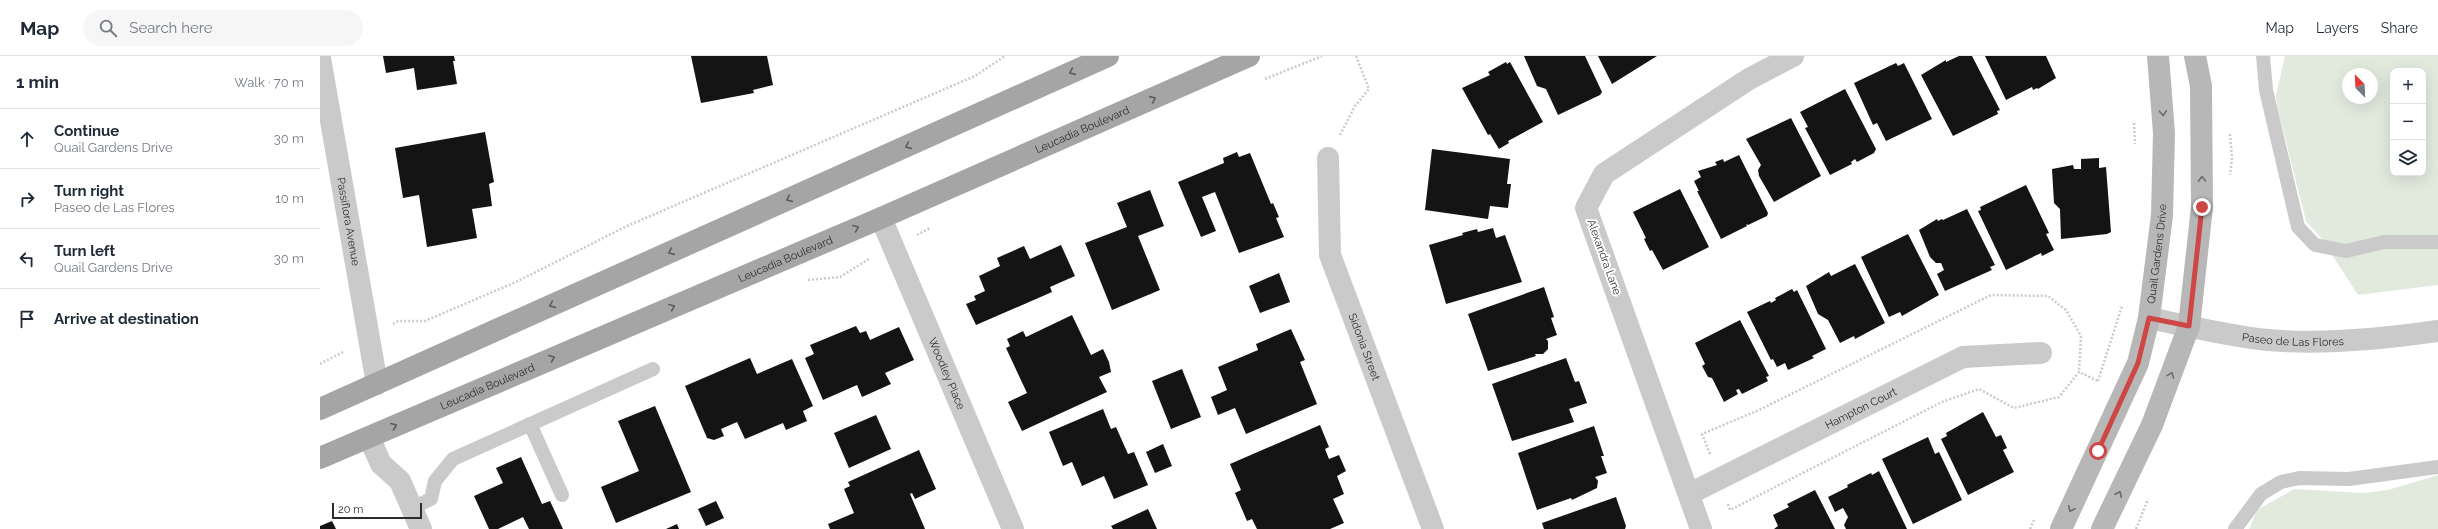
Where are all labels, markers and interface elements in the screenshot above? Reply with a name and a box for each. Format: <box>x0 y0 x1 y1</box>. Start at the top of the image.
search box <box>83 10 363 46</box>
text: Map <box>20 17 59 39</box>
icon: search <box>97 17 119 39</box>
text: Search here <box>129 19 213 37</box>
text: Map <box>2266 20 2294 36</box>
text: Layers <box>2316 20 2359 36</box>
text: Share <box>2381 20 2418 36</box>
one-way arrow <box>1069 67 1077 75</box>
north arrow <box>2342 68 2378 104</box>
map controls <box>2390 68 2426 176</box>
button: + <box>2390 68 2426 104</box>
text: 1 min <box>16 72 59 92</box>
text: Walk · 70 m <box>234 75 304 90</box>
one-way arrow <box>1148 96 1156 104</box>
street label: Leucadia Boulevard <box>1033 103 1131 156</box>
button: − <box>2390 104 2426 140</box>
one-way arrow <box>2159 110 2168 116</box>
text: Continue <box>54 122 119 140</box>
icon: ahead <box>16 128 38 150</box>
text: 30 m <box>274 131 304 146</box>
text: Quail Gardens Drive <box>54 140 173 155</box>
button: layers <box>2390 140 2426 176</box>
one-way arrow <box>904 141 911 149</box>
street label: Passiflora Avenue <box>334 176 363 267</box>
one-way arrow <box>2198 176 2206 182</box>
text: Turn right <box>54 182 124 200</box>
icon: right <box>16 188 38 210</box>
text: 10 m <box>275 191 304 206</box>
one-way arrow <box>786 194 794 202</box>
route end <box>2193 198 2211 216</box>
text: Paseo de Las Flores <box>54 200 175 215</box>
street label: Quail Gardens Drive <box>2144 203 2169 304</box>
street label: Alexandra Lane <box>1584 218 1624 297</box>
one-way arrow <box>852 225 859 233</box>
street label: Leucadia Boulevard <box>736 233 835 285</box>
text: Turn left <box>54 242 115 260</box>
one-way arrow <box>667 247 675 255</box>
icon: left <box>16 248 38 270</box>
text: 30 m <box>274 251 304 266</box>
text: Quail Gardens Drive <box>54 260 173 275</box>
one-way arrow <box>549 300 556 308</box>
one-way arrow <box>668 304 675 312</box>
icon: arrive <box>16 308 38 330</box>
text: Arrive at destination <box>54 310 199 328</box>
street label: Sidonia Street <box>1346 311 1383 382</box>
street label: Paseo de Las Flores <box>2241 330 2344 348</box>
street label: Woodley Place <box>926 336 968 412</box>
one-way arrow <box>548 355 556 363</box>
street label: Leucadia Boulevard <box>438 360 537 412</box>
one-way arrow <box>2166 371 2174 378</box>
street label: Hampton Court <box>1823 385 1899 431</box>
one-way arrow <box>391 422 398 430</box>
route start <box>2089 442 2107 460</box>
one-way arrow <box>2114 490 2122 498</box>
scale bar <box>332 501 422 520</box>
text: 20 m <box>338 503 363 516</box>
one-way arrow <box>2068 505 2076 512</box>

